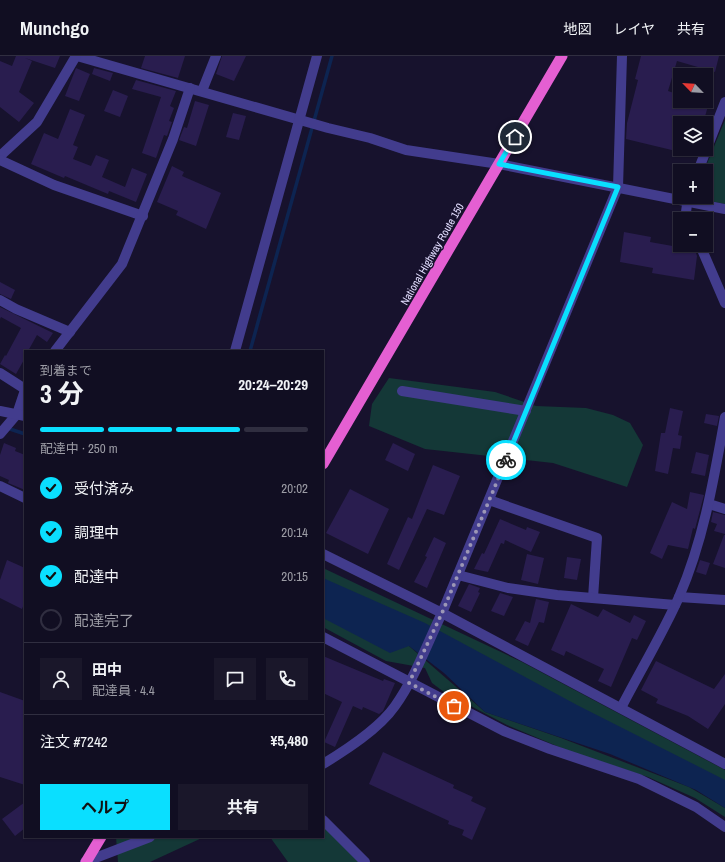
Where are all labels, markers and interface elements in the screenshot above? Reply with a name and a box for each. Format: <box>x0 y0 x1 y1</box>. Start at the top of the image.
text: Munchgo <box>20 15 89 41</box>
text: 地図 <box>563 20 591 38</box>
text: レイヤ <box>613 20 655 38</box>
text: 共有 <box>677 20 705 38</box>
north arrow <box>673 68 713 108</box>
map controls <box>673 68 713 252</box>
button: layers <box>673 116 713 156</box>
pin <box>498 120 532 154</box>
icon: home <box>504 126 526 148</box>
button: + <box>673 164 713 204</box>
street label: National Highway Route 150 <box>397 201 467 307</box>
button: − <box>673 212 713 252</box>
text: 到着まで <box>40 362 92 379</box>
text: 20:24–20:29 <box>238 374 308 395</box>
text: 3 分 <box>40 376 84 411</box>
text: 配達中 · 250 m <box>40 440 118 457</box>
courier <box>486 440 526 480</box>
icon: bike <box>495 449 517 471</box>
icon: check <box>40 477 62 499</box>
text: 受付済み <box>74 478 134 499</box>
text: 20:02 <box>281 480 308 497</box>
icon: check <box>40 521 62 543</box>
text: 調理中 <box>74 522 119 543</box>
text: 20:14 <box>281 524 308 541</box>
icon: check <box>40 565 62 587</box>
text: 配達中 <box>74 566 119 587</box>
text: 20:15 <box>281 568 308 585</box>
text: 配達完了 <box>74 610 134 631</box>
button: person <box>40 658 82 700</box>
button: chat <box>214 658 256 700</box>
button: phone <box>266 658 308 700</box>
text: 田中 <box>92 659 122 680</box>
text: 配達員 · 4.4 <box>92 682 155 699</box>
pin <box>437 689 471 723</box>
icon: bag <box>443 695 465 717</box>
text: ¥5,480 <box>270 730 308 751</box>
text: 注文 #7242 <box>40 731 108 752</box>
button: ヘルプ <box>40 784 170 830</box>
button: 共有 <box>178 784 308 830</box>

